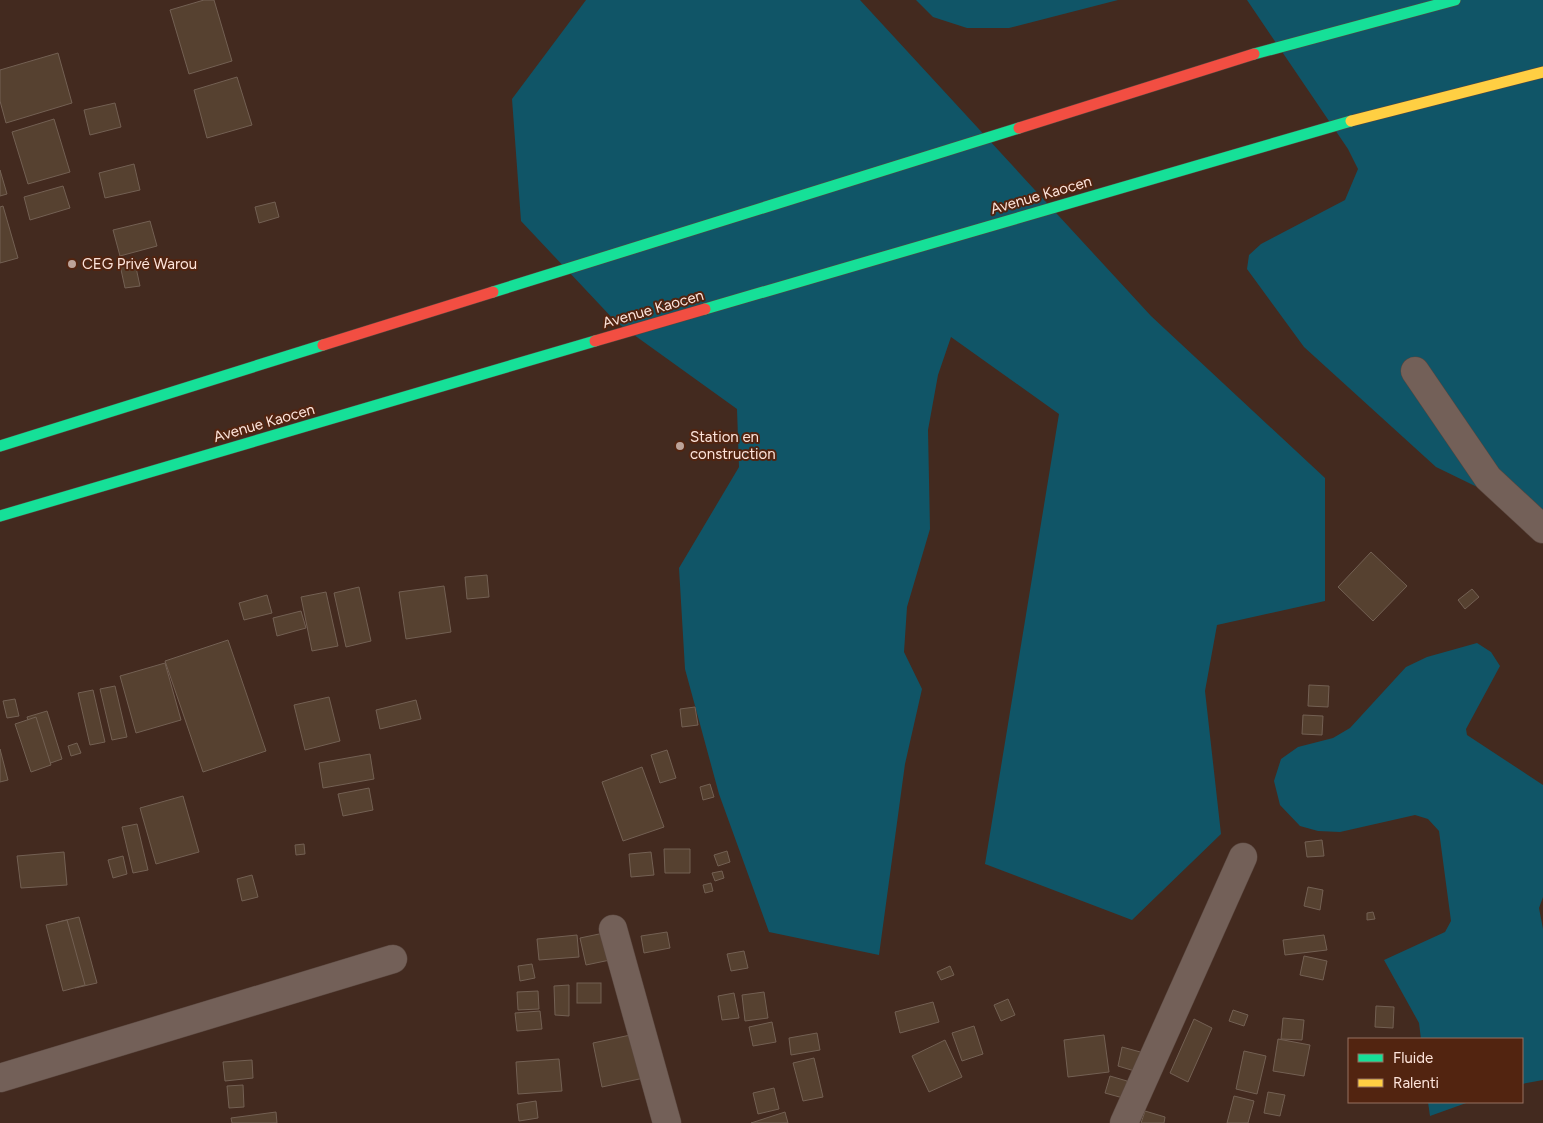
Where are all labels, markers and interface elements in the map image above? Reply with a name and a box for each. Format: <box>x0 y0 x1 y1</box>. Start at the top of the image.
street label: Avenue Kaocen <box>988 172 1094 218</box>
place label: CEG Privé Warou <box>82 255 197 273</box>
marker: CEG Privé Warou <box>66 258 78 270</box>
street label: Avenue Kaocen <box>600 286 706 332</box>
street label: Avenue Kaocen <box>211 400 317 446</box>
place label: Station en construction <box>690 428 776 463</box>
marker: Station en construction <box>674 440 686 452</box>
legend <box>1348 1038 1523 1103</box>
text: Fluide <box>1393 1049 1433 1067</box>
text: Ralenti <box>1393 1074 1439 1092</box>

